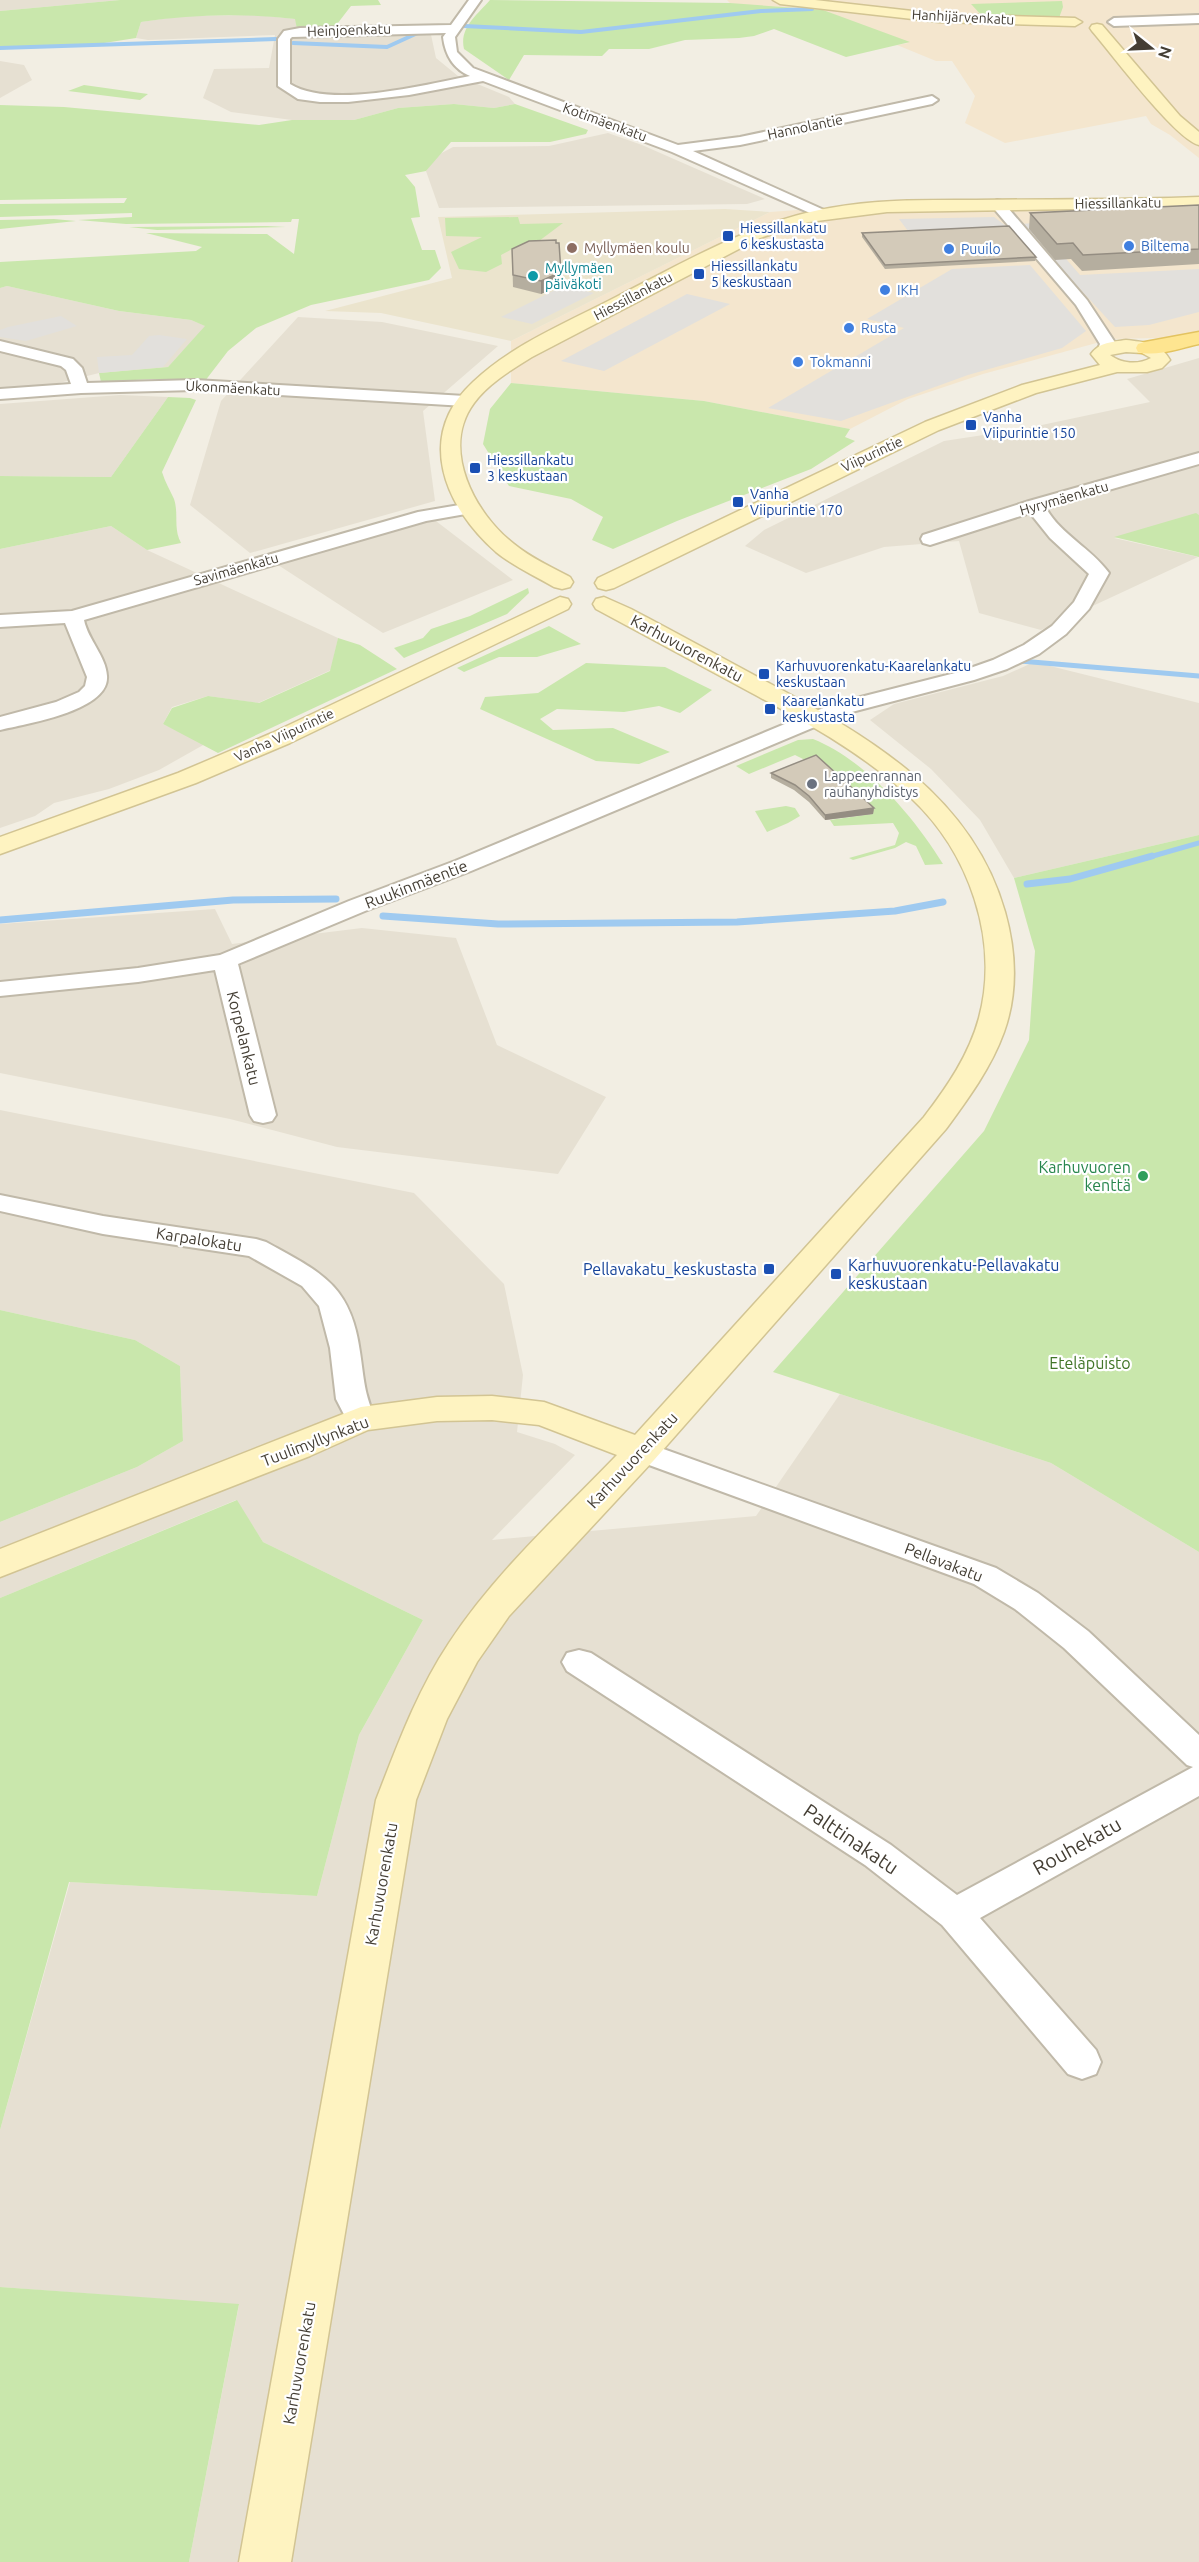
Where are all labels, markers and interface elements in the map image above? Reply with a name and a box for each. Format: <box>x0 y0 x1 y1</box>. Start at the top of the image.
street label: Hanhijärvenkatu <box>911 6 1015 28</box>
north arrow <box>1121 18 1181 78</box>
street label: Heinjoenkatu <box>307 21 391 39</box>
text: N <box>1155 44 1176 61</box>
street label: Kotimäenkatu <box>561 99 649 145</box>
street label: Hannolantie <box>766 111 844 143</box>
street label: Hiessillankatu <box>1074 194 1162 212</box>
place label: Hiessillankatu 6 keskustasta <box>740 220 827 252</box>
marker: Hiessillankatu 6 keskustasta <box>721 229 735 243</box>
place label: Biltema <box>1141 238 1189 254</box>
marker: Biltema <box>1122 239 1136 253</box>
place label: Myllymäen koulu <box>584 240 690 256</box>
marker: Myllymäen koulu <box>565 241 579 255</box>
place label: Puuilo <box>961 241 1001 257</box>
marker: Puuilo <box>942 242 956 256</box>
place label: Hiessillankatu 5 keskustaan <box>711 258 798 290</box>
place label: Myllymäen päiväkoti <box>545 260 613 292</box>
marker: Hiessillankatu 5 keskustaan <box>692 267 706 281</box>
marker: Myllymäen päiväkoti <box>526 269 540 283</box>
street label: Hiessillankatu <box>591 269 675 323</box>
place label: IKH <box>897 282 919 298</box>
marker: IKH <box>878 283 892 297</box>
place label: Rusta <box>861 320 896 336</box>
marker: Rusta <box>842 321 856 335</box>
place label: Tokmanni <box>810 354 871 370</box>
marker: Tokmanni <box>791 355 805 369</box>
street label: Ukonmäenkatu <box>185 378 281 398</box>
place label: Vanha Viipurintie 150 <box>983 409 1076 441</box>
marker: Vanha Viipurintie 150 <box>964 418 978 432</box>
street label: Viipurintie <box>839 433 905 475</box>
place label: Hiessillankatu 3 keskustaan <box>487 452 574 484</box>
marker: Hiessillankatu 3 keskustaan <box>468 461 482 475</box>
street label: Hyrymäenkatu <box>1018 478 1110 518</box>
place label: Vanha Viipurintie 170 <box>750 486 843 518</box>
marker: Vanha Viipurintie 170 <box>731 495 745 509</box>
street label: Savimäenkatu <box>192 549 280 589</box>
street label: Karhuvuorenkatu <box>628 611 746 685</box>
place label: Karhuvuorenkatu-Kaarelankatu keskustaan <box>776 658 971 690</box>
marker: Karhuvuorenkatu-Kaarelankatu keskustaan <box>757 667 771 681</box>
place label: Kaarelankatu keskustasta <box>782 693 865 725</box>
marker: Kaarelankatu keskustasta <box>763 702 777 716</box>
street label: Vanha Viipurintie <box>232 705 336 765</box>
place label: Lappeenrannan rauhanyhdistys <box>824 768 922 800</box>
marker: Lappeenrannan rauhanyhdistys <box>805 777 819 791</box>
street label: Ruukinmäentie <box>362 856 470 912</box>
street label: Korpelankatu <box>224 989 264 1087</box>
place label: Karhuvuoren kenttä <box>1038 1158 1131 1194</box>
marker: Karhuvuoren kenttä <box>1136 1169 1150 1183</box>
street label: Karpalokatu <box>155 1223 243 1255</box>
place label: Karhuvuorenkatu-Pellavakatu keskustaan <box>848 1256 1059 1292</box>
place label: Pellavakatu_keskustasta <box>583 1260 757 1279</box>
marker: Pellavakatu_keskustasta <box>762 1262 776 1276</box>
marker: Karhuvuorenkatu-Pellavakatu keskustaan <box>829 1267 843 1281</box>
park label: Eteläpuisto <box>1049 1354 1131 1372</box>
street label: Karhuvuorenkatu <box>583 1408 681 1512</box>
street label: Tuulimyllynkatu <box>259 1412 371 1470</box>
street label: Pellavakatu <box>902 1539 986 1585</box>
street label: Palttinakatu <box>800 1799 903 1879</box>
street label: Rouhekatu <box>1028 1812 1125 1879</box>
street label: Karhuvuorenkatu <box>361 1821 401 1947</box>
street label: Karhuvuorenkatu <box>279 2300 319 2426</box>

